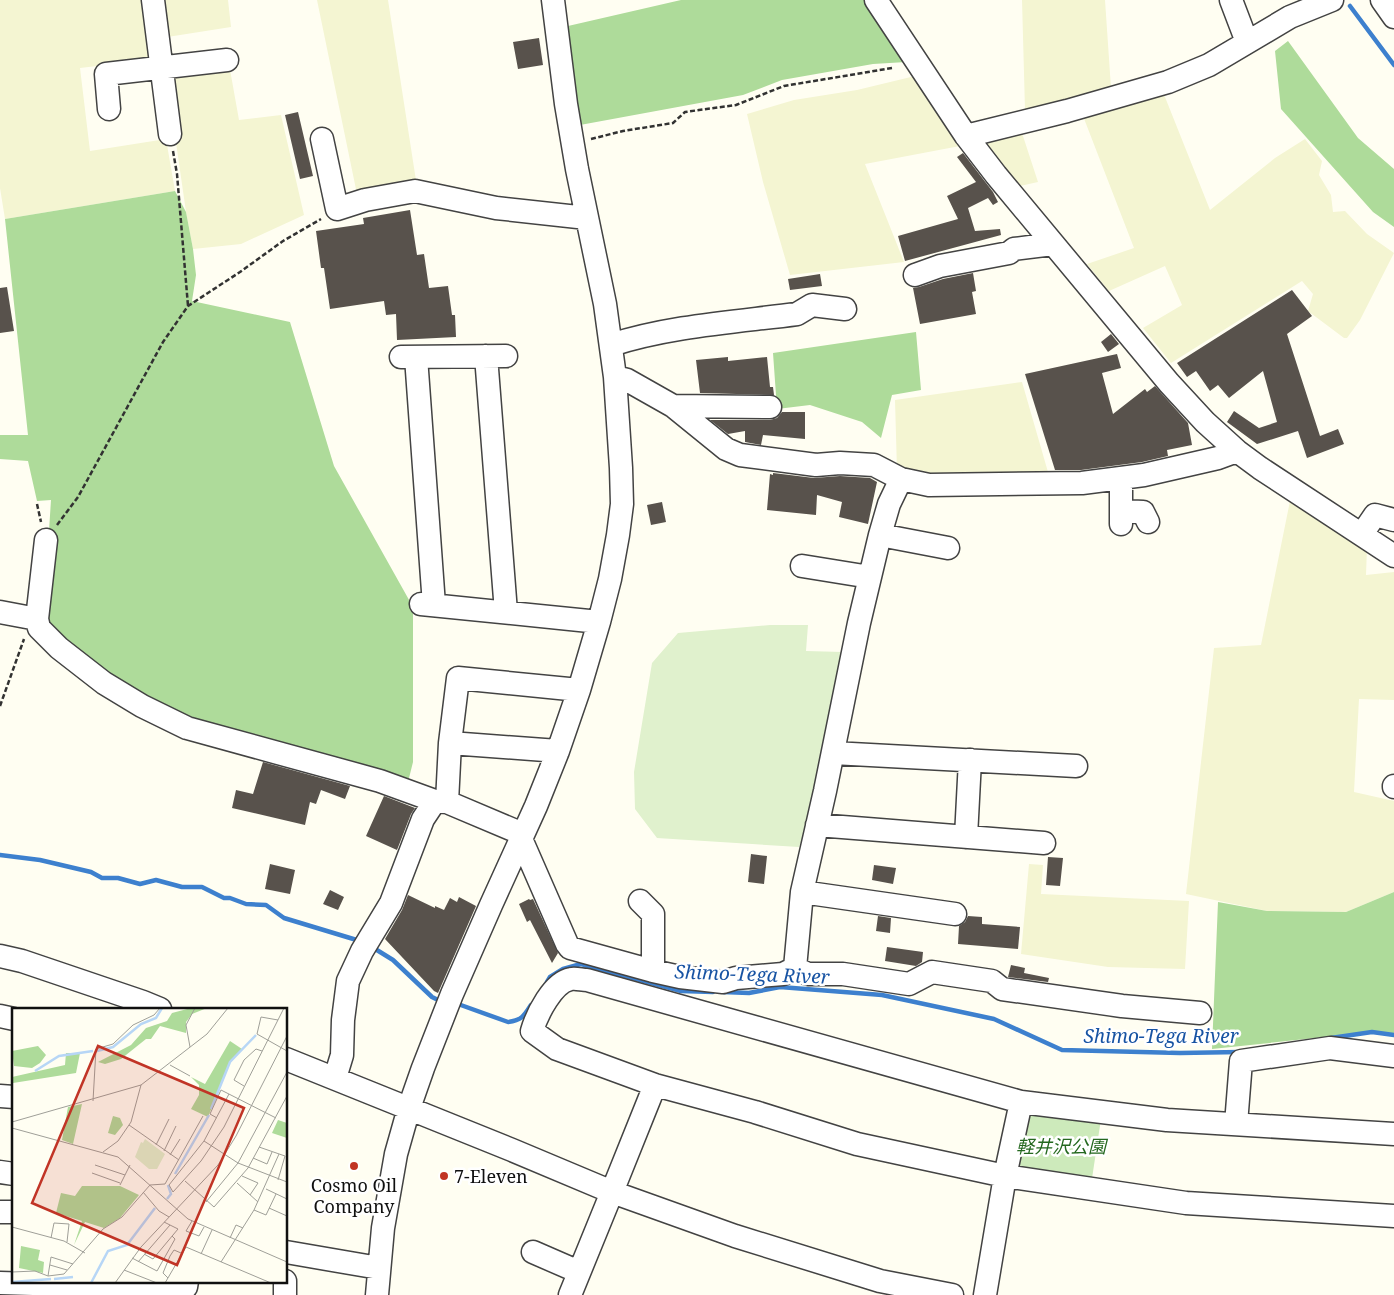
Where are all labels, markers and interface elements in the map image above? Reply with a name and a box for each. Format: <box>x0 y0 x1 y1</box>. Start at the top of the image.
water label: Shimo-Tega River <box>674 958 830 990</box>
inset map <box>12 1008 288 1282</box>
water label: Shimo-Tega River <box>1083 1023 1239 1049</box>
park label: 軽井沢公園 <box>1016 1134 1109 1158</box>
marker: Cosmo Oil Company <box>348 1160 360 1172</box>
place label: 7-Eleven <box>454 1164 528 1188</box>
marker: 7-Eleven <box>438 1170 450 1182</box>
place label: Cosmo Oil Company <box>311 1173 398 1218</box>

